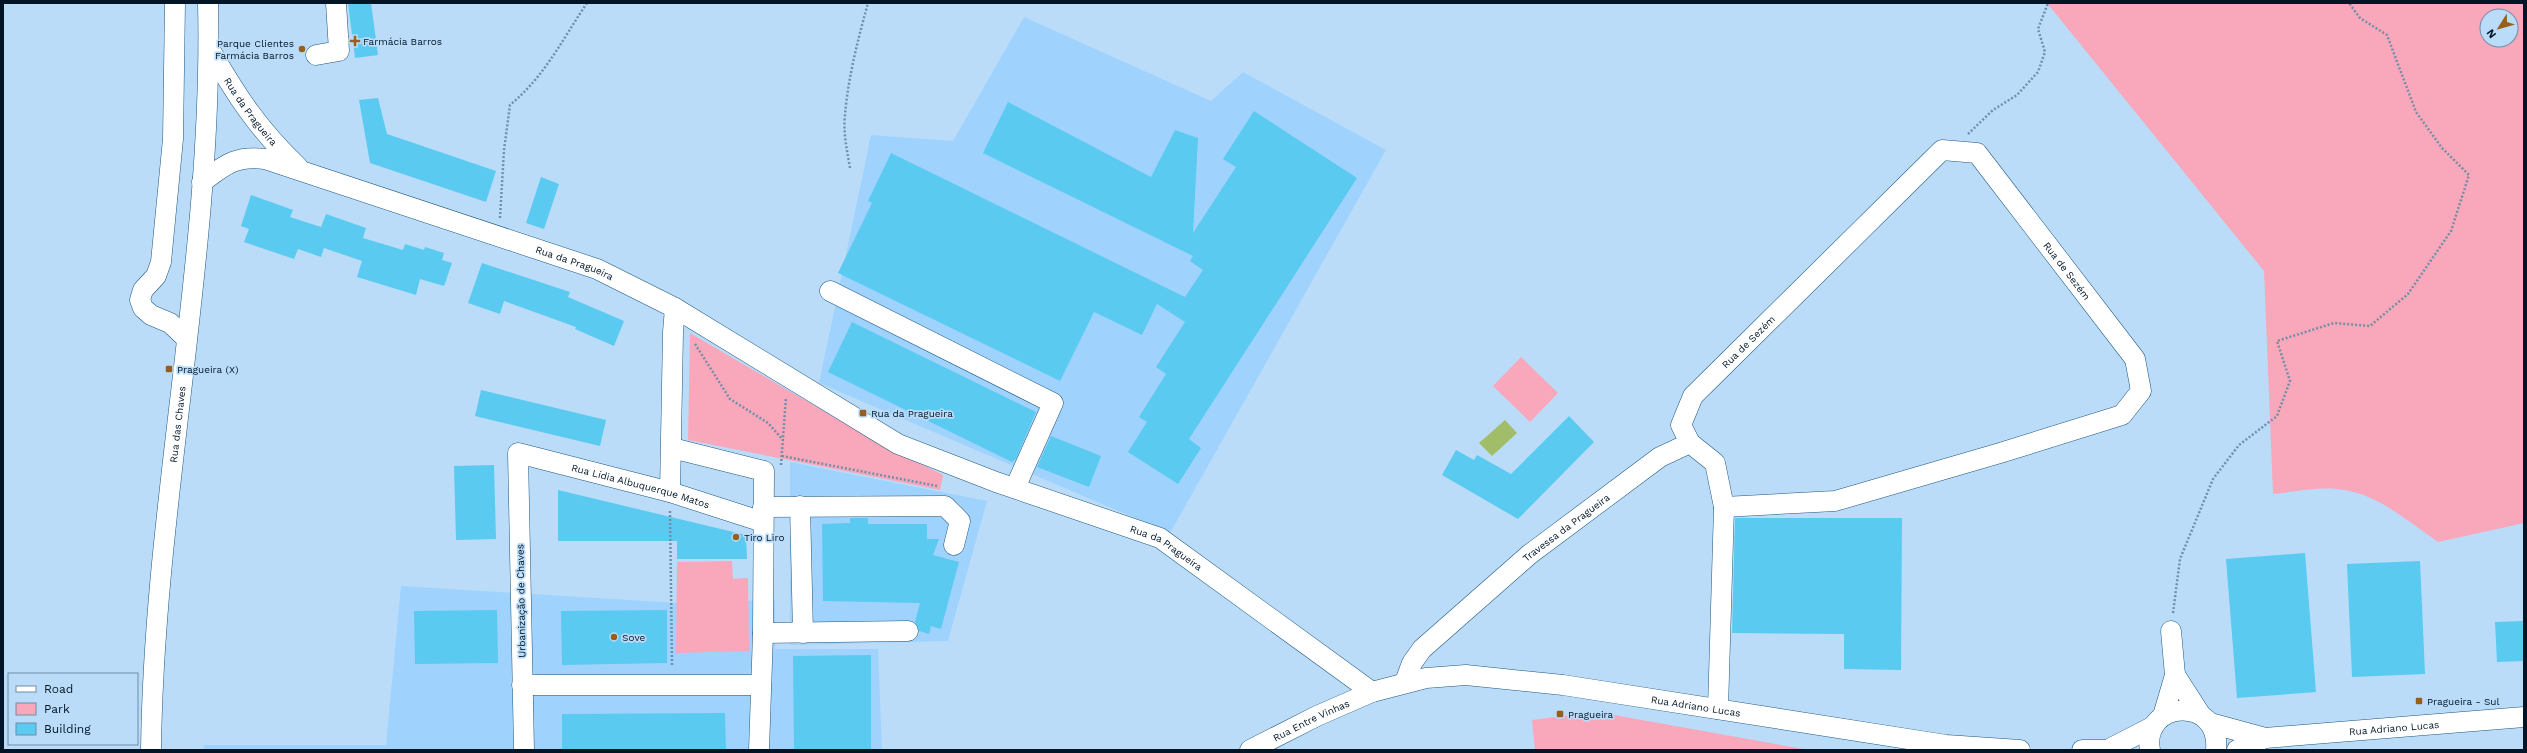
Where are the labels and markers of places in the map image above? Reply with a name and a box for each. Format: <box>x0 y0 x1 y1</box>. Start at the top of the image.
marker: Farmácia Barros <box>350 36 360 46</box>
place label: Farmácia Barros <box>363 36 442 47</box>
place label: Parque Clientes Farmácia Barros <box>215 38 294 61</box>
marker: Parque Clientes Farmácia Barros <box>297 44 307 54</box>
marker: Pragueira (X) <box>164 364 174 374</box>
place label: Pragueira (X) <box>177 364 238 375</box>
marker: Rua da Pragueira <box>858 408 868 418</box>
place label: Rua da Pragueira <box>871 408 953 419</box>
marker: Tiro Liro <box>731 532 741 542</box>
place label: Tiro Liro <box>744 532 784 543</box>
marker: Sove <box>609 632 619 642</box>
place label: Sove <box>622 632 646 643</box>
marker: Pragueira - Sul <box>2414 696 2424 706</box>
place label: Pragueira - Sul <box>2427 696 2500 707</box>
marker: Pragueira <box>1555 709 1565 719</box>
place label: Pragueira <box>1568 709 1614 720</box>

